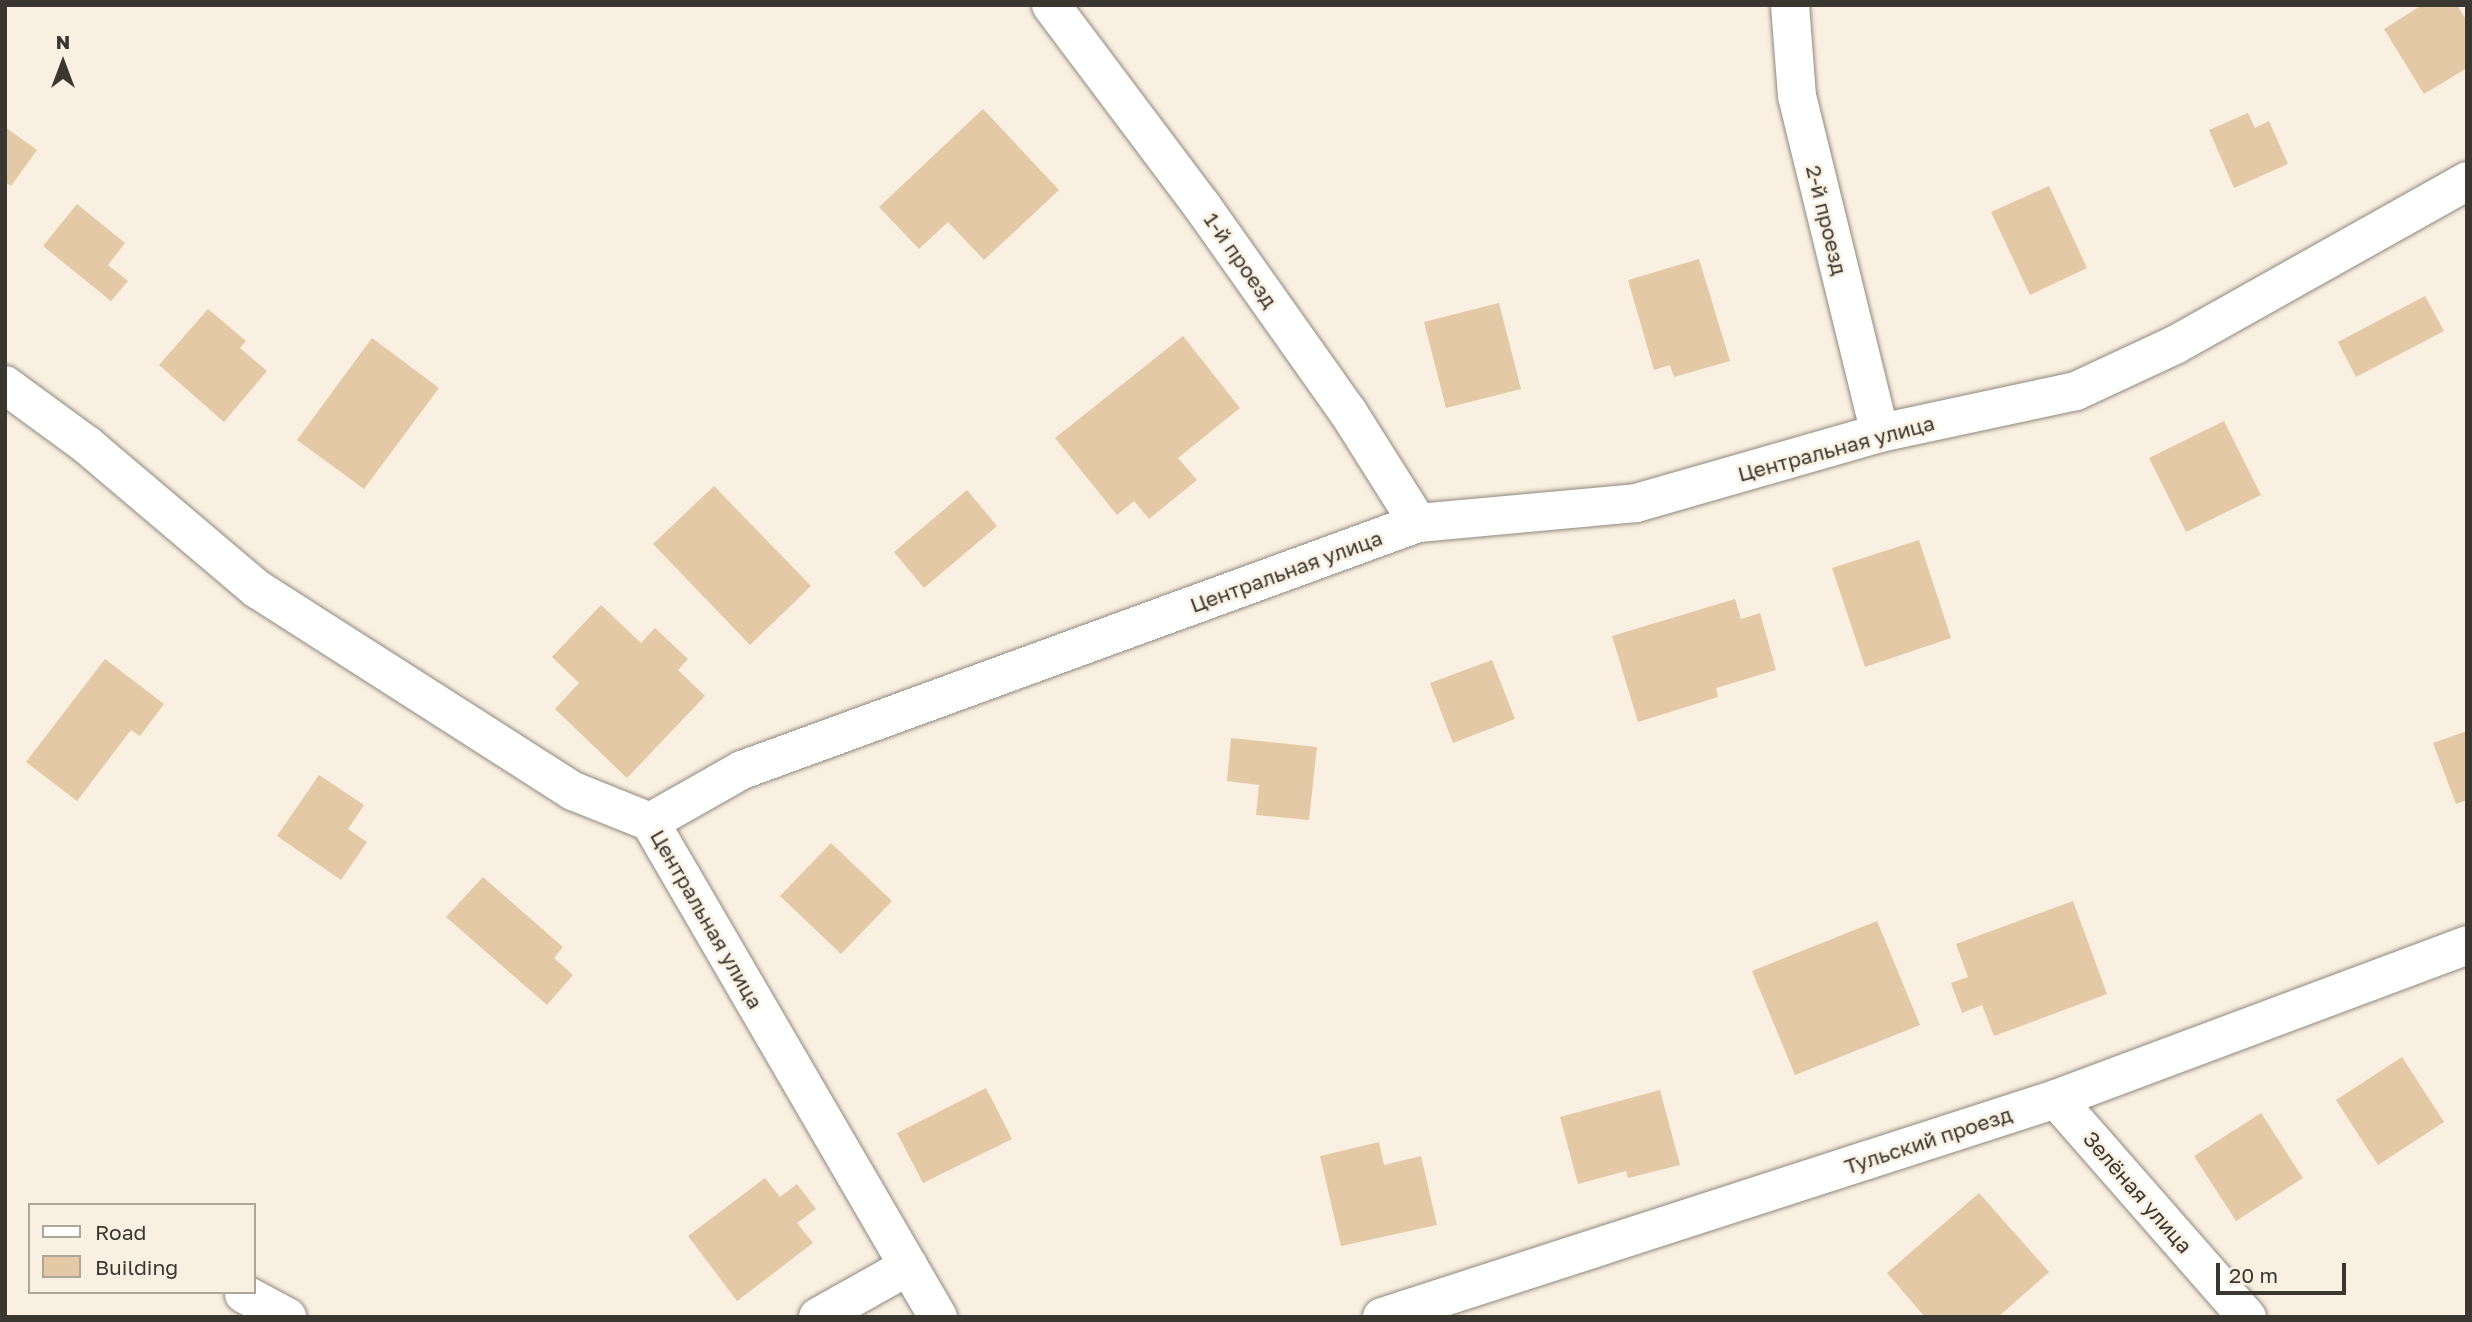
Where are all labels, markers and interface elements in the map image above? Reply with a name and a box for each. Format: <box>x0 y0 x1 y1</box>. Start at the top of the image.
north arrow <box>28 28 98 98</box>
text: N <box>56 30 70 53</box>
street label: 2-й проезд <box>1801 162 1853 278</box>
street label: 1-й проезд <box>1199 208 1283 312</box>
street label: Центральная улица <box>1735 410 1937 486</box>
street label: Центральная улица <box>1186 525 1386 617</box>
street label: Центральная улица <box>645 825 769 1013</box>
street label: Тульский проезд <box>1841 1101 2015 1179</box>
street label: Зелёная улица <box>2078 1126 2198 1258</box>
legend <box>28 1203 256 1294</box>
text: Road <box>95 1219 146 1245</box>
scale bar <box>2220 1248 2350 1292</box>
text: Building <box>95 1254 178 1280</box>
text: 20 m <box>2229 1262 2278 1288</box>

